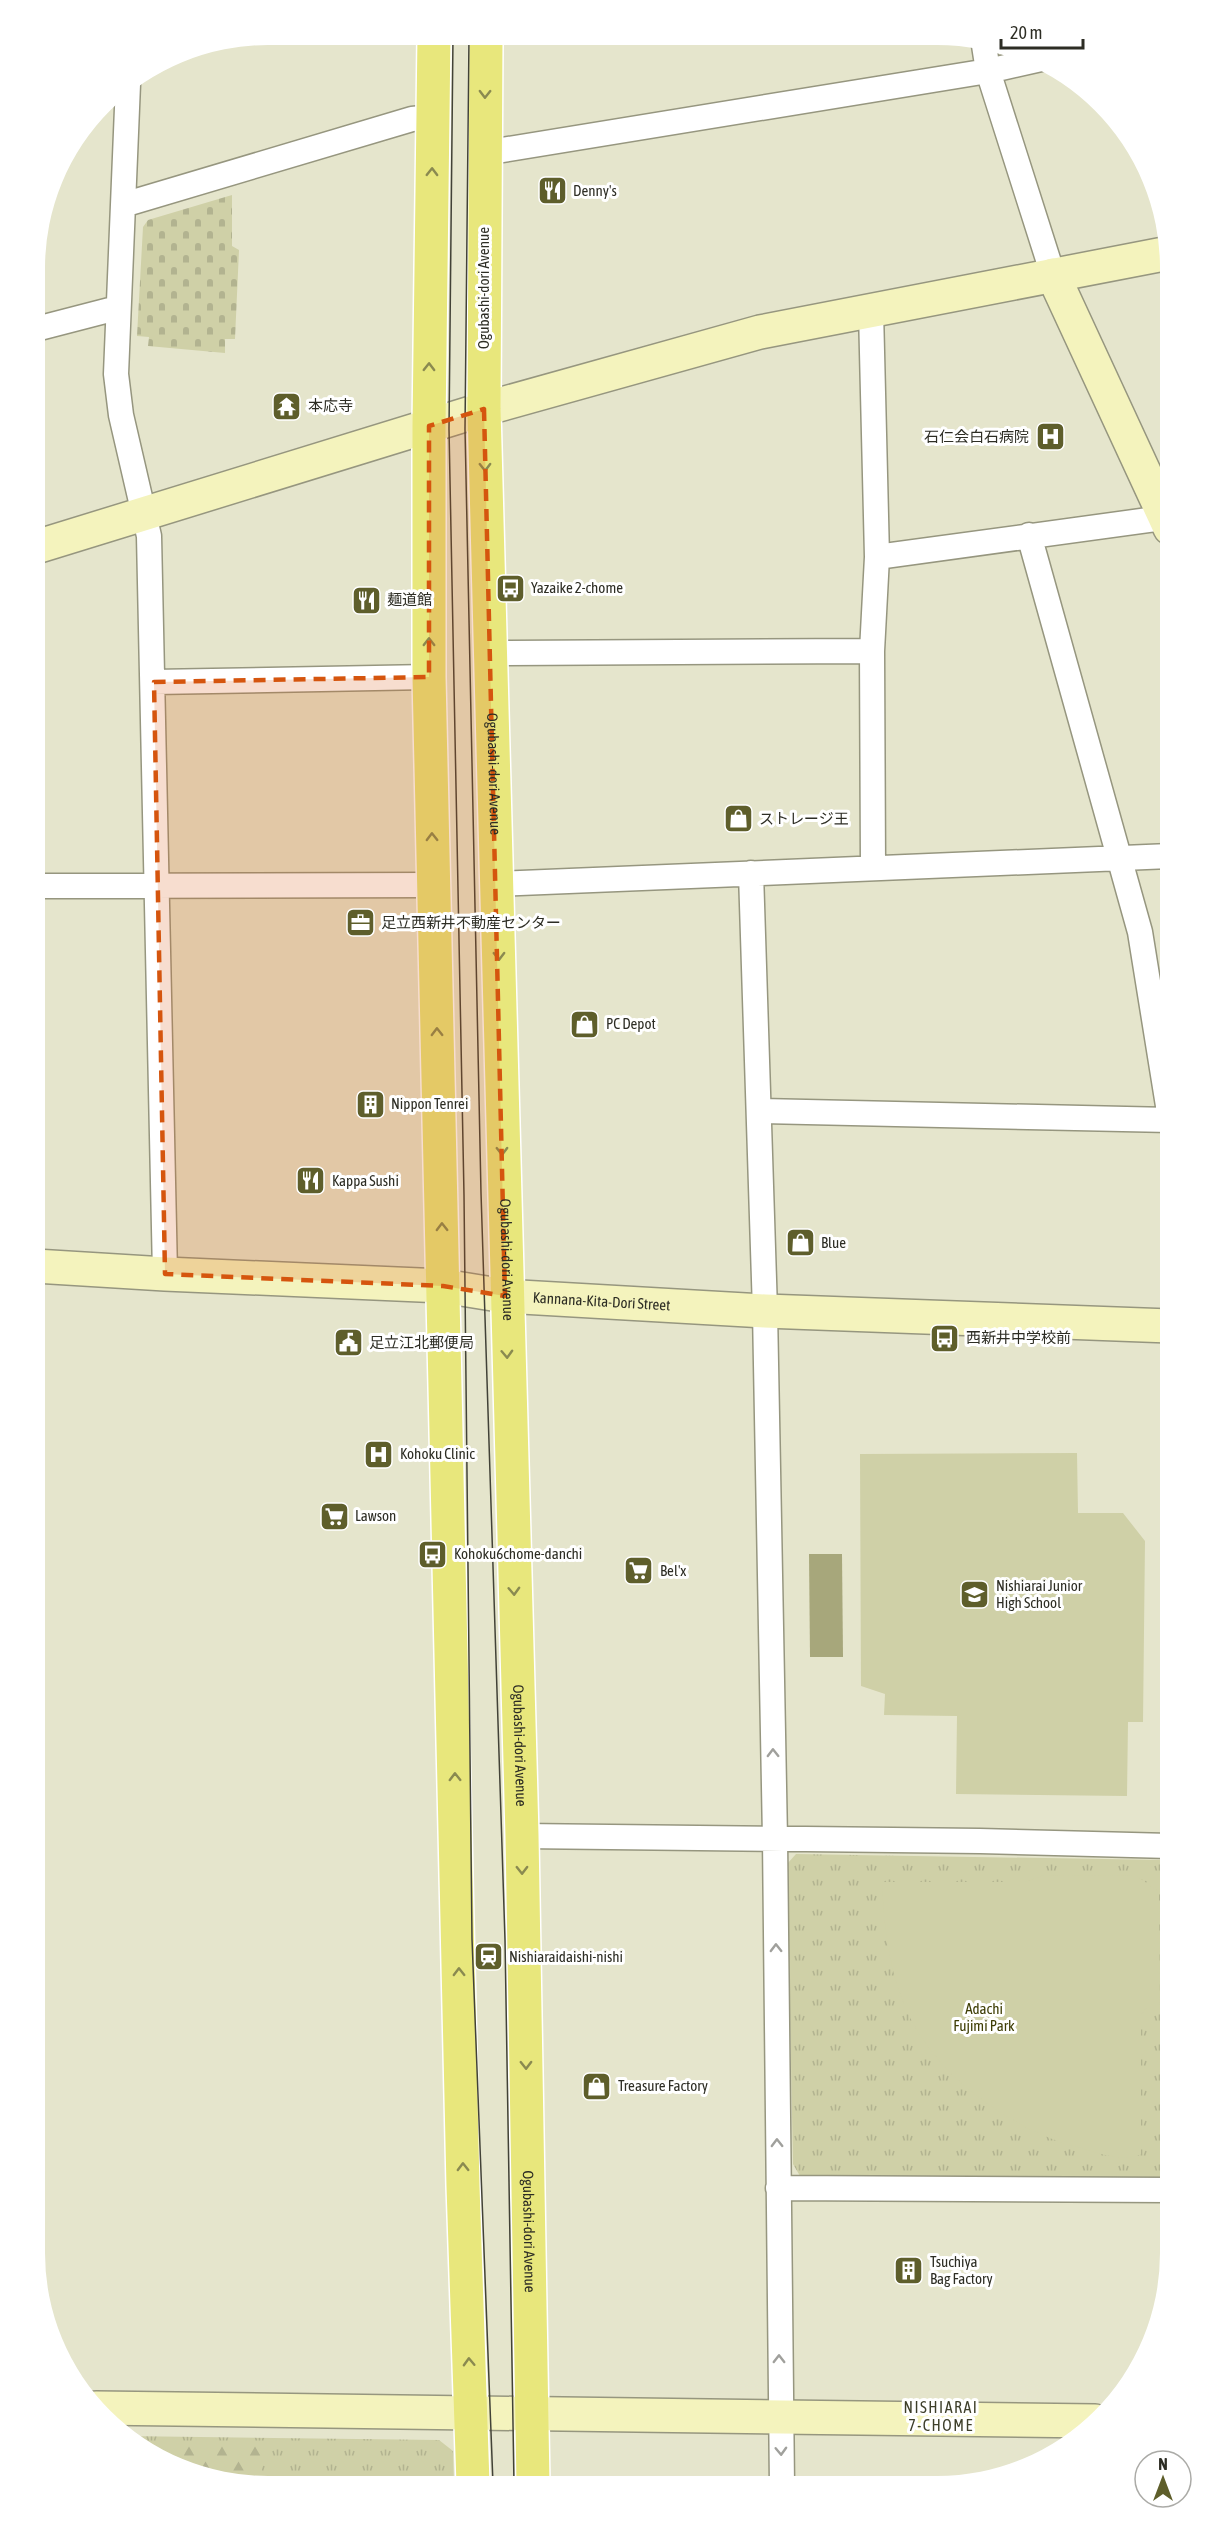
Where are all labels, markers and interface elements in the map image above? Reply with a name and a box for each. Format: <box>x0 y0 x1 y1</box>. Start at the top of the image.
scale bar <box>1001 12 1084 50</box>
text: 20 m <box>1010 22 1042 43</box>
one-way arrow <box>479 90 491 99</box>
one-way arrow <box>426 168 438 177</box>
restaurant icon: Denny's <box>536 175 568 207</box>
place label: Denny's <box>573 182 617 199</box>
street label: Ogubashi-dori Avenue <box>475 227 492 349</box>
one-way arrow <box>423 363 435 372</box>
temple icon: 本応寺 <box>271 390 303 422</box>
place label: 本応寺 <box>308 397 353 414</box>
hospital icon: 石仁会白石病院 <box>1034 421 1066 453</box>
place label: 石仁会白石病院 <box>924 428 1029 445</box>
one-way arrow <box>479 463 491 472</box>
bus stop icon: Yazaike 2-chome <box>494 572 526 604</box>
place label: Yazaike 2-chome <box>531 579 623 596</box>
restaurant icon: 麺道館 <box>350 584 382 616</box>
place label: 麺道館 <box>387 591 432 608</box>
one-way arrow <box>423 638 435 647</box>
street label: Ogubashi-dori Avenue <box>484 713 504 835</box>
shop icon: ストレージ王 <box>722 803 754 835</box>
place label: ストレージ王 <box>759 810 849 827</box>
one-way arrow <box>426 833 438 842</box>
office icon: 足立西新井不動産センター <box>344 907 376 939</box>
place label: 足立西新井不動産センター <box>381 914 561 931</box>
one-way arrow <box>493 951 505 960</box>
shop icon: PC Depot <box>569 1008 601 1040</box>
place label: PC Depot <box>606 1015 656 1032</box>
one-way arrow <box>431 1028 443 1037</box>
building icon: Nippon Tenrei <box>354 1088 386 1120</box>
place label: Nippon Tenrei <box>391 1095 468 1112</box>
one-way arrow <box>496 1146 509 1155</box>
restaurant icon: Kappa Sushi <box>295 1165 327 1197</box>
place label: Kappa Sushi <box>332 1172 399 1189</box>
street label: Ogubashi-dori Avenue <box>497 1198 517 1321</box>
one-way arrow <box>436 1223 448 1232</box>
shop icon: Blue <box>784 1227 816 1259</box>
place label: Blue <box>821 1234 846 1251</box>
street label: Kannana-Kita-Dori Street <box>532 1289 671 1314</box>
bus stop icon: 西新井中学校前 <box>929 1322 961 1354</box>
public building icon: 足立江北郵便局 <box>332 1327 364 1359</box>
place label: 西新井中学校前 <box>966 1329 1071 1346</box>
place label: 足立江北郵便局 <box>369 1334 474 1351</box>
one-way arrow <box>501 1350 513 1359</box>
hospital icon: Kohoku Clinic <box>363 1438 395 1470</box>
place label: Kohoku Clinic <box>400 1445 475 1462</box>
supermarket icon: Lawson <box>318 1500 350 1532</box>
place label: Lawson <box>355 1507 396 1524</box>
bus stop icon: Kohoku6chome-danchi <box>417 1538 449 1570</box>
place label: Kohoku6chome-danchi <box>454 1545 582 1562</box>
supermarket icon: Bel'x <box>623 1555 655 1587</box>
place label: Bel'x <box>660 1562 686 1579</box>
place label: Nishiarai Junior High School <box>996 1577 1083 1611</box>
school or university icon: Nishiarai Junior High School <box>959 1579 991 1611</box>
one-way arrow <box>508 1586 520 1595</box>
street label: Ogubashi-dori Avenue <box>510 1684 530 1807</box>
one-way arrow <box>767 1748 779 1757</box>
one-way arrow <box>448 1773 461 1782</box>
one-way arrow <box>516 1865 528 1874</box>
station icon: Nishiaraidaishi-nishi <box>472 1941 504 1973</box>
one-way arrow <box>769 1943 782 1952</box>
place label: Nishiaraidaishi-nishi <box>509 1948 623 1965</box>
one-way arrow <box>452 1968 465 1977</box>
park label: Adachi Fujimi Park <box>953 2000 1015 2034</box>
one-way arrow <box>520 2060 533 2069</box>
shop icon: Treasure Factory <box>581 2070 613 2102</box>
place label: Treasure Factory <box>618 2077 708 2094</box>
one-way arrow <box>771 2138 783 2147</box>
one-way arrow <box>456 2163 469 2172</box>
street label: Ogubashi-dori Avenue <box>520 2170 539 2293</box>
place label: Tsuchiya Bag Factory <box>930 2253 993 2287</box>
building icon: Tsuchiya Bag Factory <box>893 2255 925 2287</box>
one-way arrow <box>773 2354 785 2363</box>
one-way arrow <box>463 2358 476 2367</box>
district label: NISHIARAI 7-CHOME <box>904 2398 978 2434</box>
one-way arrow <box>774 2447 787 2456</box>
north arrow <box>1133 2449 1193 2509</box>
text: N <box>1158 2455 1168 2473</box>

